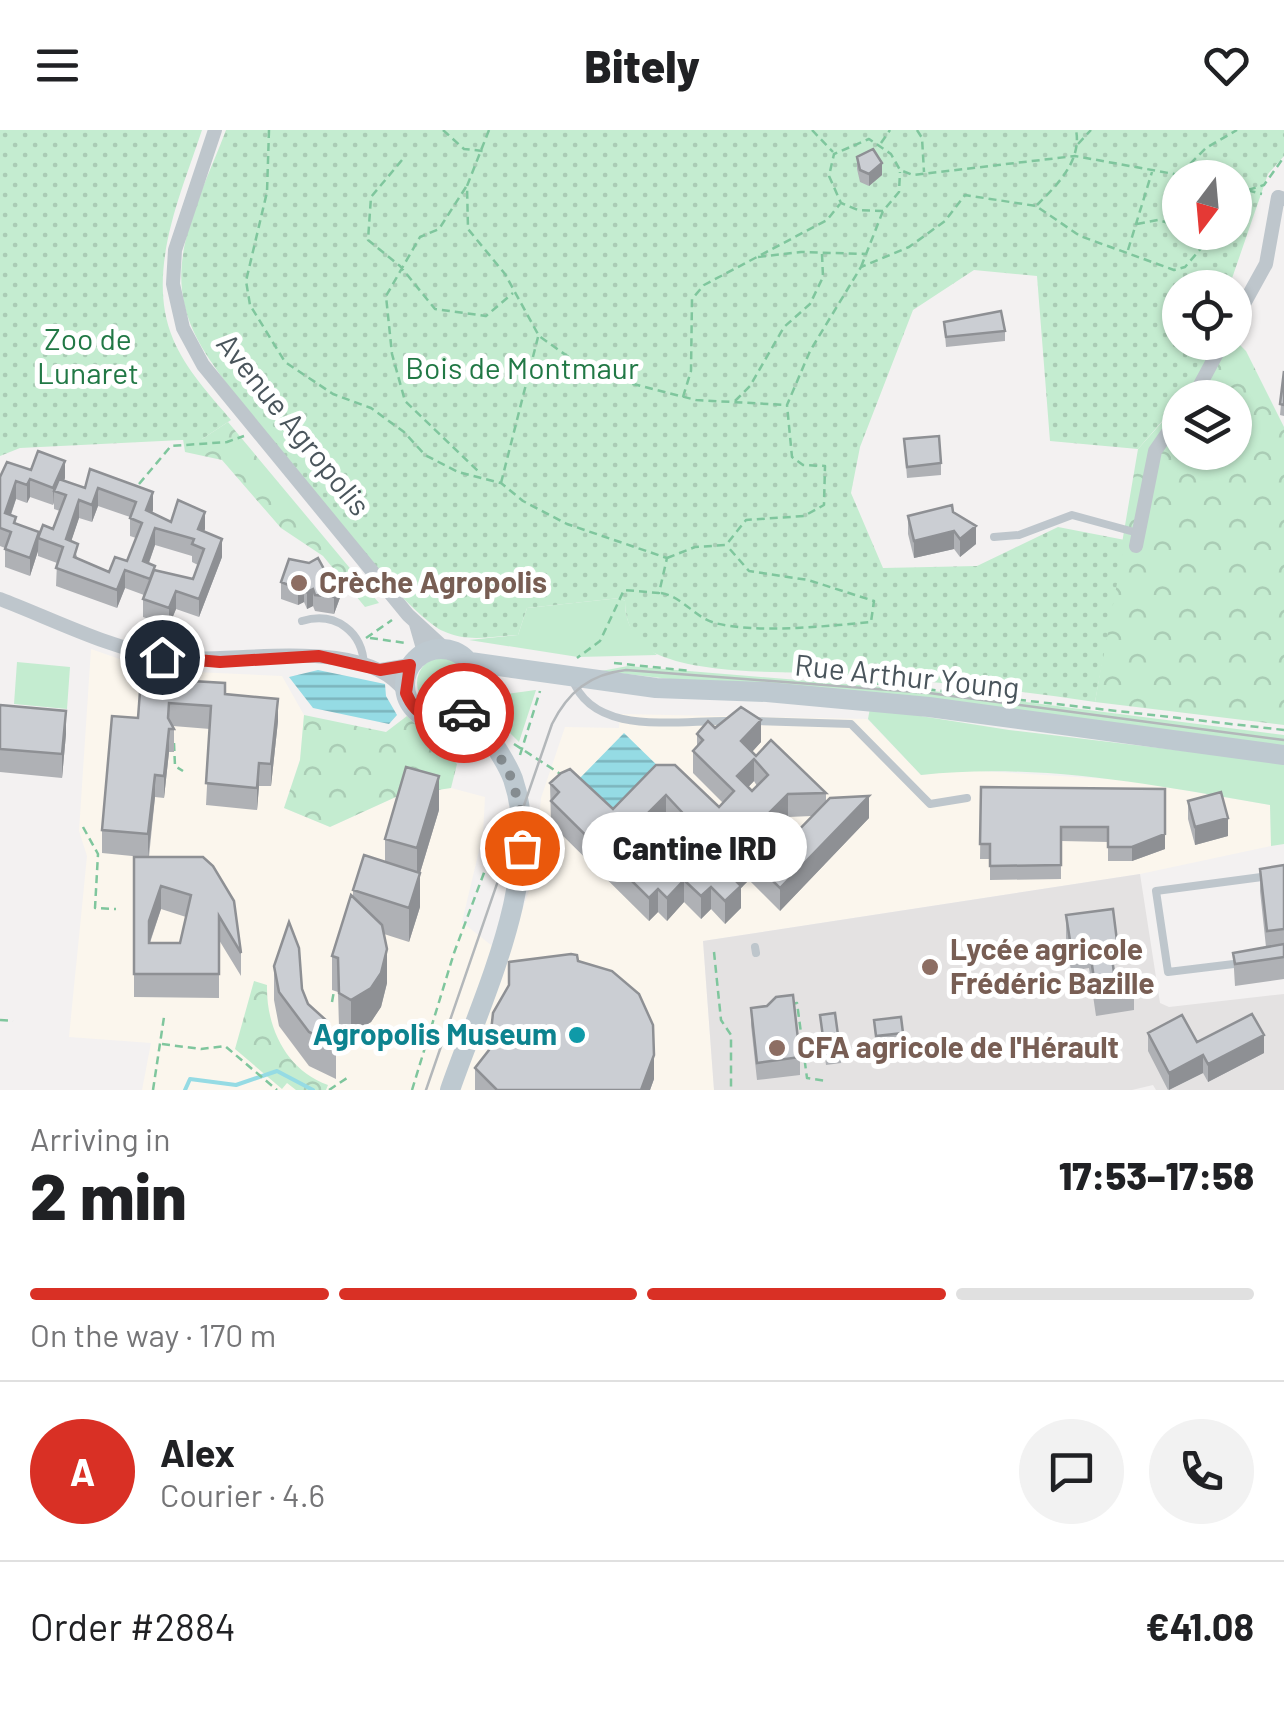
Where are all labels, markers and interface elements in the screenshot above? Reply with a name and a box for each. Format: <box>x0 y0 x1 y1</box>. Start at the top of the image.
icon: menu <box>30 38 85 93</box>
text: Bitely <box>584 38 700 92</box>
icon: heart <box>1199 38 1254 93</box>
north arrow <box>1162 160 1252 250</box>
map controls <box>1162 160 1252 470</box>
button: locate <box>1162 270 1252 360</box>
park label: Zoo de Lunaret <box>37 320 139 390</box>
street label: Avenue Agropolis <box>210 325 379 522</box>
park label: Bois de Montmaur <box>405 349 639 385</box>
button: layers <box>1162 380 1252 470</box>
place label: Crèche Agropolis <box>319 563 547 599</box>
marker: Crèche Agropolis <box>288 572 310 594</box>
pin <box>120 615 205 700</box>
icon: home <box>135 630 190 685</box>
street label: Rue Arthur Young <box>793 645 1021 705</box>
courier <box>414 663 514 763</box>
icon: car <box>437 686 492 741</box>
pin <box>480 806 565 891</box>
callout: Cantine IRD <box>582 813 807 883</box>
icon: bag <box>495 821 550 876</box>
text: Cantine IRD <box>612 828 777 866</box>
place label: Lycée agricole Frédéric Bazille <box>950 930 1155 1000</box>
marker: Lycée agricole Frédéric Bazille <box>919 956 941 978</box>
place label: Agropolis Museum <box>313 1015 557 1051</box>
marker: Agropolis Museum <box>566 1024 588 1046</box>
place label: CFA agricole de l'Hérault <box>797 1028 1119 1064</box>
marker: CFA agricole de l'Hérault <box>766 1037 788 1059</box>
text: Arriving in <box>30 1119 170 1157</box>
text: 17:53–17:58 <box>1059 1152 1254 1198</box>
text: 2 min <box>30 1155 187 1233</box>
text: On the way · 170 m <box>30 1315 276 1353</box>
button: chat <box>1019 1419 1124 1524</box>
button: phone <box>1149 1419 1254 1524</box>
text: Alex <box>160 1429 235 1475</box>
text: A <box>70 1448 95 1494</box>
text: Courier · 4.6 <box>160 1475 325 1513</box>
text: Order #2884 <box>30 1603 236 1649</box>
text: €41.08 <box>1146 1603 1254 1649</box>

